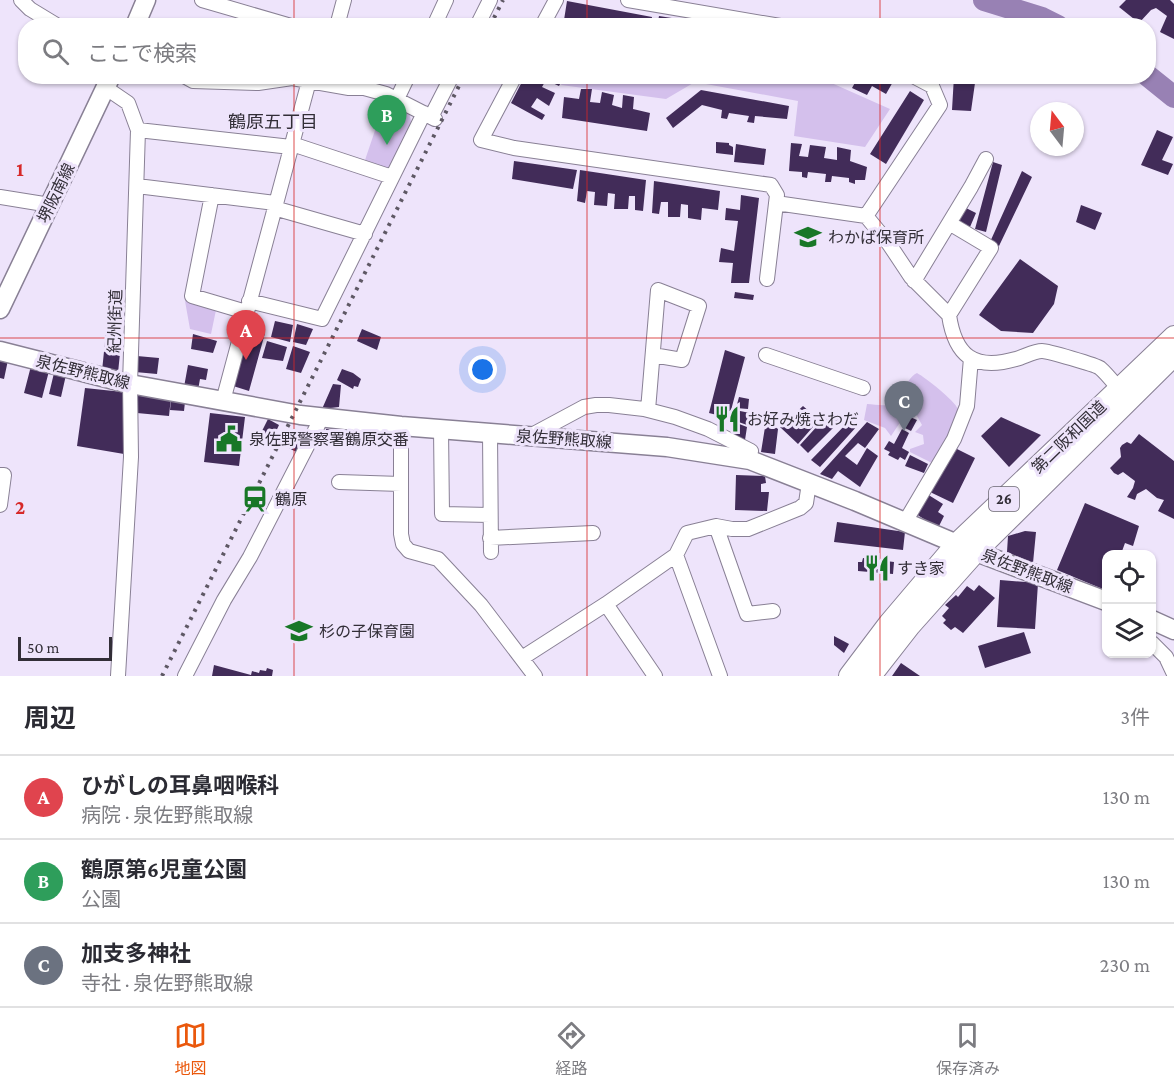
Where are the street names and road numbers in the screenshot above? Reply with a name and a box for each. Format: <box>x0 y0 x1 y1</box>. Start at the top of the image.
street label: 堺阪南線 <box>34 161 78 225</box>
street label: 紀州街道 <box>105 289 125 353</box>
street label: 泉佐野熊取線 <box>34 352 132 392</box>
street label: 第二阪和国道 <box>1029 398 1109 476</box>
street label: 泉佐野熊取線 <box>516 427 612 451</box>
road number: 26 <box>989 487 1019 511</box>
street label: 泉佐野熊取線 <box>979 546 1075 596</box>

